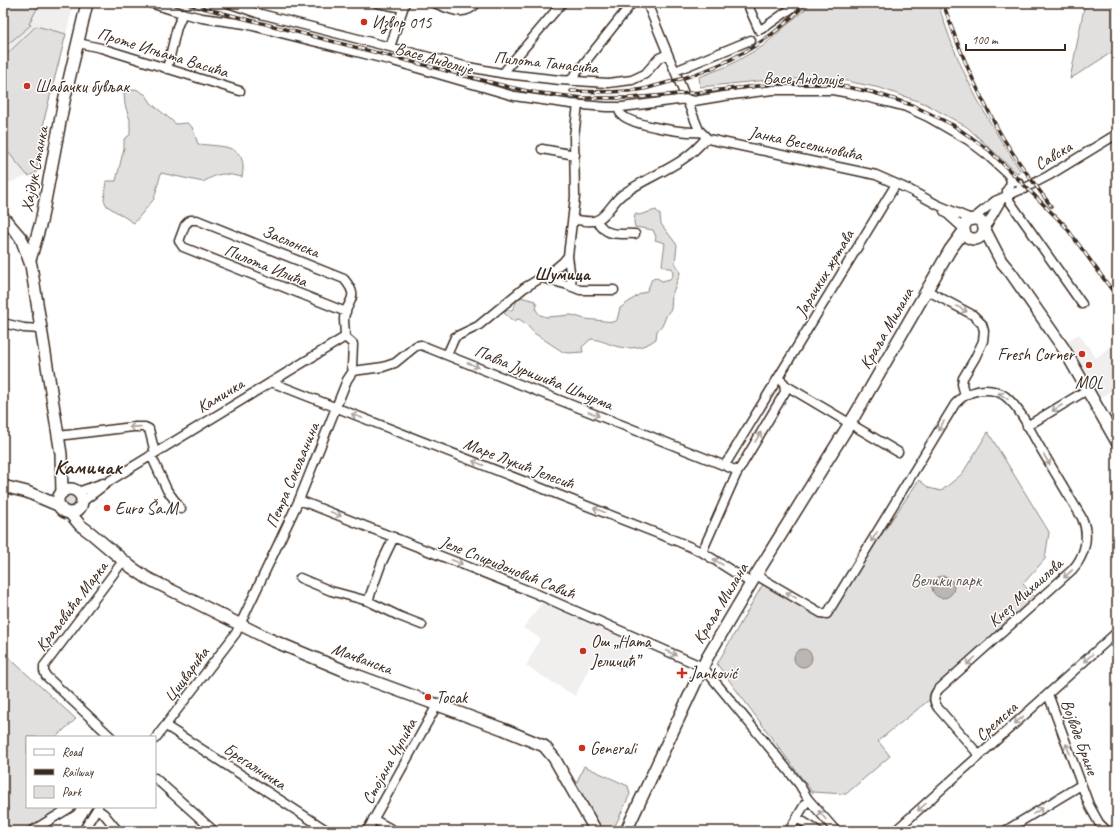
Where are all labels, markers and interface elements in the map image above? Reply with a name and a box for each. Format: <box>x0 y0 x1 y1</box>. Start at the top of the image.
place label: Извор 015 <box>372 12 433 34</box>
marker: Извор 015 <box>359 17 369 27</box>
street label: Проте Игњата Васића <box>95 23 232 83</box>
scale bar <box>966 26 1065 52</box>
text: 100 m <box>972 32 999 48</box>
street label: Васе Андолије <box>393 37 476 80</box>
street label: Пилота Танасића <box>493 47 601 79</box>
street label: Васе Андолије <box>763 67 844 90</box>
place label: Шабачки бувљак <box>35 76 130 97</box>
marker: Шабачки бувљак <box>22 81 32 91</box>
street label: Јанка Веселиновића <box>746 121 866 166</box>
street label: Хајдук Станка <box>16 123 53 214</box>
street label: Савска <box>1031 136 1077 175</box>
street label: Заслонска <box>259 221 324 263</box>
street label: Јарачких жртава <box>790 225 859 321</box>
street label: Пилота Илића <box>221 239 312 292</box>
district label: Шумица <box>534 263 592 285</box>
street label: Краља Милана <box>855 282 919 373</box>
one-way arrow <box>956 306 968 314</box>
street label: Павла Јуришића Штурма <box>472 340 618 415</box>
place label: Fresh Corner <box>998 344 1076 365</box>
marker: Fresh Corner <box>1077 349 1087 359</box>
marker: MOL <box>1084 360 1094 370</box>
one-way arrow <box>466 362 478 370</box>
street label: Камичка <box>193 372 249 418</box>
place label: MOL <box>1075 372 1104 393</box>
one-way arrow <box>998 392 1009 400</box>
one-way arrow <box>1052 404 1063 412</box>
one-way arrow <box>587 410 599 418</box>
one-way arrow <box>351 411 363 419</box>
street label: Петра Сокољанина <box>261 418 325 531</box>
one-way arrow <box>937 420 945 432</box>
one-way arrow <box>129 423 142 431</box>
one-way arrow <box>754 432 762 443</box>
street label: Маре Лукић Јелесић <box>461 433 577 494</box>
district label: Камичак <box>54 454 123 480</box>
one-way arrow <box>1044 454 1052 466</box>
one-way arrow <box>472 459 484 467</box>
place label: Euro Ša.M <box>115 498 180 519</box>
marker: Euro Ša.M <box>102 503 112 513</box>
one-way arrow <box>593 506 605 514</box>
one-way arrow <box>329 511 341 518</box>
street label: Јеле Спиридоновић Савић <box>437 531 579 604</box>
one-way arrow <box>869 531 877 543</box>
street label: Кнез Михаилова <box>984 552 1069 632</box>
street label: Краљевића Марка <box>31 556 113 655</box>
one-way arrow <box>450 558 462 566</box>
street label: Краља Милана <box>688 558 754 647</box>
one-way arrow <box>712 558 724 566</box>
one-way arrow <box>1063 569 1073 579</box>
park label: Велики парк <box>911 570 983 591</box>
one-way arrow <box>785 591 797 599</box>
place label: Ош „Ната Јеличић” <box>590 631 652 672</box>
street label: Мачванска <box>329 638 397 680</box>
street label: Цицварића <box>159 641 215 706</box>
marker: Ош „Ната Јеличић” <box>578 646 588 656</box>
one-way arrow <box>665 650 677 657</box>
one-way arrow <box>1083 654 1093 663</box>
one-way arrow <box>966 656 976 665</box>
place label: Janković <box>689 663 740 684</box>
marker: Janković <box>677 668 687 678</box>
place label: Tocak <box>436 687 469 708</box>
marker: Tocak <box>423 692 433 702</box>
street label: Сремска <box>971 696 1023 746</box>
street label: Војводе Бране <box>1056 697 1103 779</box>
street label: Стојана Чупића <box>357 713 422 808</box>
one-way arrow <box>1013 716 1024 725</box>
legend <box>26 736 156 808</box>
street label: Брегалничка <box>219 738 291 795</box>
place label: Generali <box>590 738 638 759</box>
marker: Generali <box>577 743 587 753</box>
one-way arrow <box>1063 743 1071 755</box>
text: Road <box>62 744 84 760</box>
text: Railway <box>62 764 94 780</box>
text: Park <box>62 784 83 800</box>
one-way arrow <box>916 802 927 811</box>
one-way arrow <box>1032 807 1043 815</box>
one-way arrow <box>818 810 827 820</box>

